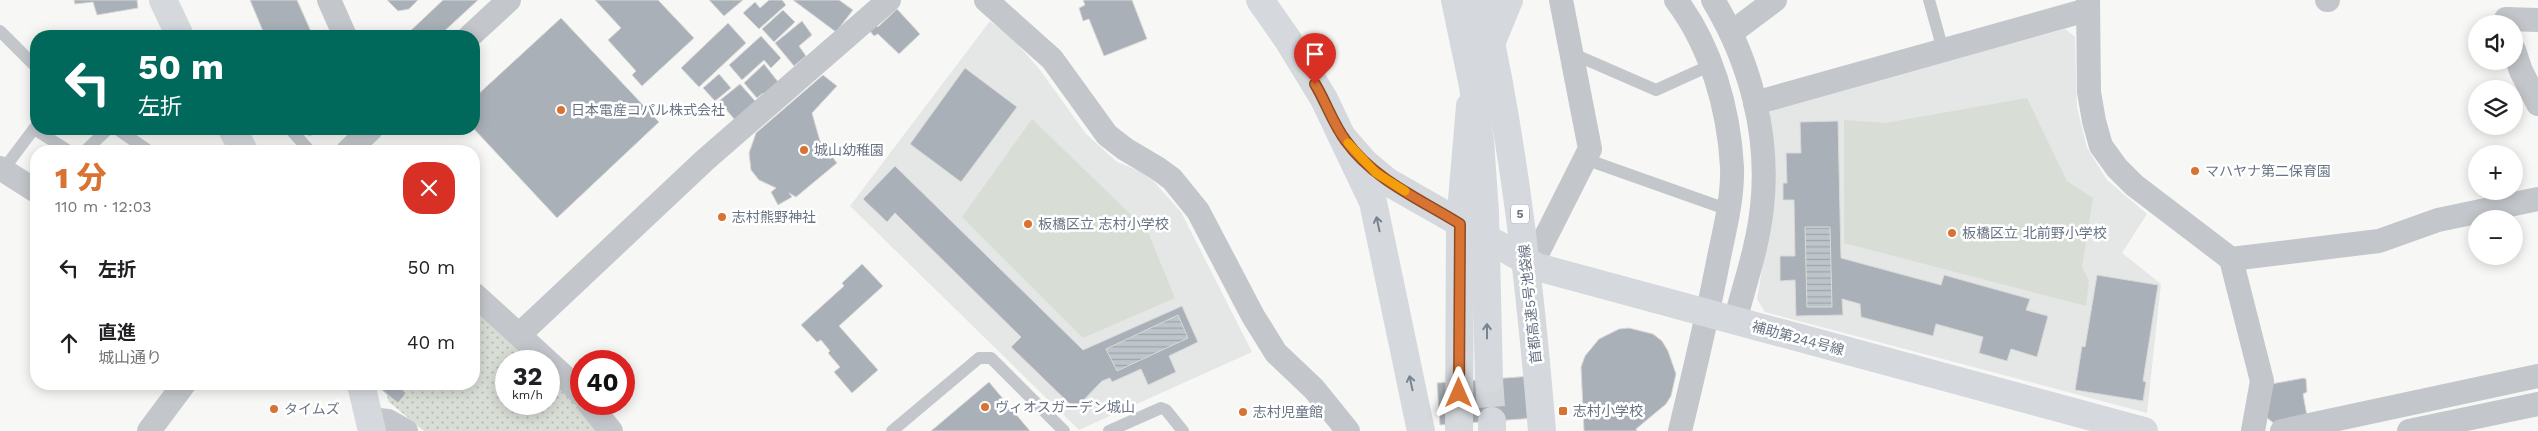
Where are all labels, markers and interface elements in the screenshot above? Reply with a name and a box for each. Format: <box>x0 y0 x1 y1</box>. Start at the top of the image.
map controls <box>2468 15 2523 265</box>
button: sound <box>2468 15 2523 70</box>
pin <box>1294 33 1336 84</box>
icon: arrive <box>1301 40 1329 68</box>
text: 50 m <box>138 46 224 88</box>
icon: left <box>55 50 120 115</box>
button: layers <box>2468 80 2523 135</box>
text: 左折 <box>138 94 182 119</box>
place label: 日本電産コパル株式会社 <box>571 102 725 118</box>
marker: 日本電産コパル株式会社 <box>555 104 567 116</box>
place label: 城山幼稚園 <box>814 142 884 158</box>
marker: 城山幼稚園 <box>798 144 810 156</box>
button: + <box>2468 145 2523 200</box>
text: 1 分 <box>55 160 106 195</box>
button: close <box>403 162 455 214</box>
place label: マハヤナ第二保育園 <box>2205 163 2331 179</box>
marker: マハヤナ第二保育園 <box>2189 165 2201 177</box>
text: 110 m · 12:03 <box>55 197 152 216</box>
road number: 5 <box>1511 204 1529 223</box>
place label: 志村熊野神社 <box>732 209 816 225</box>
button: − <box>2468 210 2523 265</box>
marker: 志村熊野神社 <box>716 211 728 223</box>
place label: 板橋区立 志村小学校 <box>1038 216 1169 232</box>
one-way arrow <box>1372 217 1382 233</box>
marker: 板橋区立 志村小学校 <box>1022 218 1034 230</box>
place label: 板橋区立 北前野小学校 <box>1962 225 2107 241</box>
marker: 板橋区立 北前野小学校 <box>1946 227 1958 239</box>
street label: 首都高速5号池袋線 <box>1516 243 1544 365</box>
icon: left <box>55 254 83 282</box>
text: 50 m <box>408 256 455 279</box>
text: 左折 <box>98 258 136 281</box>
street label: 補助第244号線 <box>1750 318 1846 358</box>
text: 直進 <box>98 321 136 344</box>
one-way arrow <box>1482 323 1492 339</box>
icon: ahead <box>55 329 83 357</box>
text: 40 m <box>407 331 455 354</box>
text: 城山通り <box>98 348 162 367</box>
speed limit sign: 40 <box>570 350 635 415</box>
text: 32 <box>513 362 542 391</box>
position arrow <box>1432 366 1484 418</box>
one-way arrow <box>1406 376 1415 392</box>
text: km/h <box>512 388 543 402</box>
place label: ヴィオスガーデン城山 <box>995 399 1135 415</box>
place label: タイムズ <box>284 401 340 417</box>
marker: ヴィオスガーデン城山 <box>979 401 991 413</box>
marker: タイムズ <box>268 403 280 415</box>
place label: 志村小学校 <box>1573 403 1643 419</box>
place label: 志村児童館 <box>1253 404 1323 420</box>
marker: 志村小学校 <box>1557 405 1569 417</box>
marker: 志村児童館 <box>1237 406 1249 418</box>

